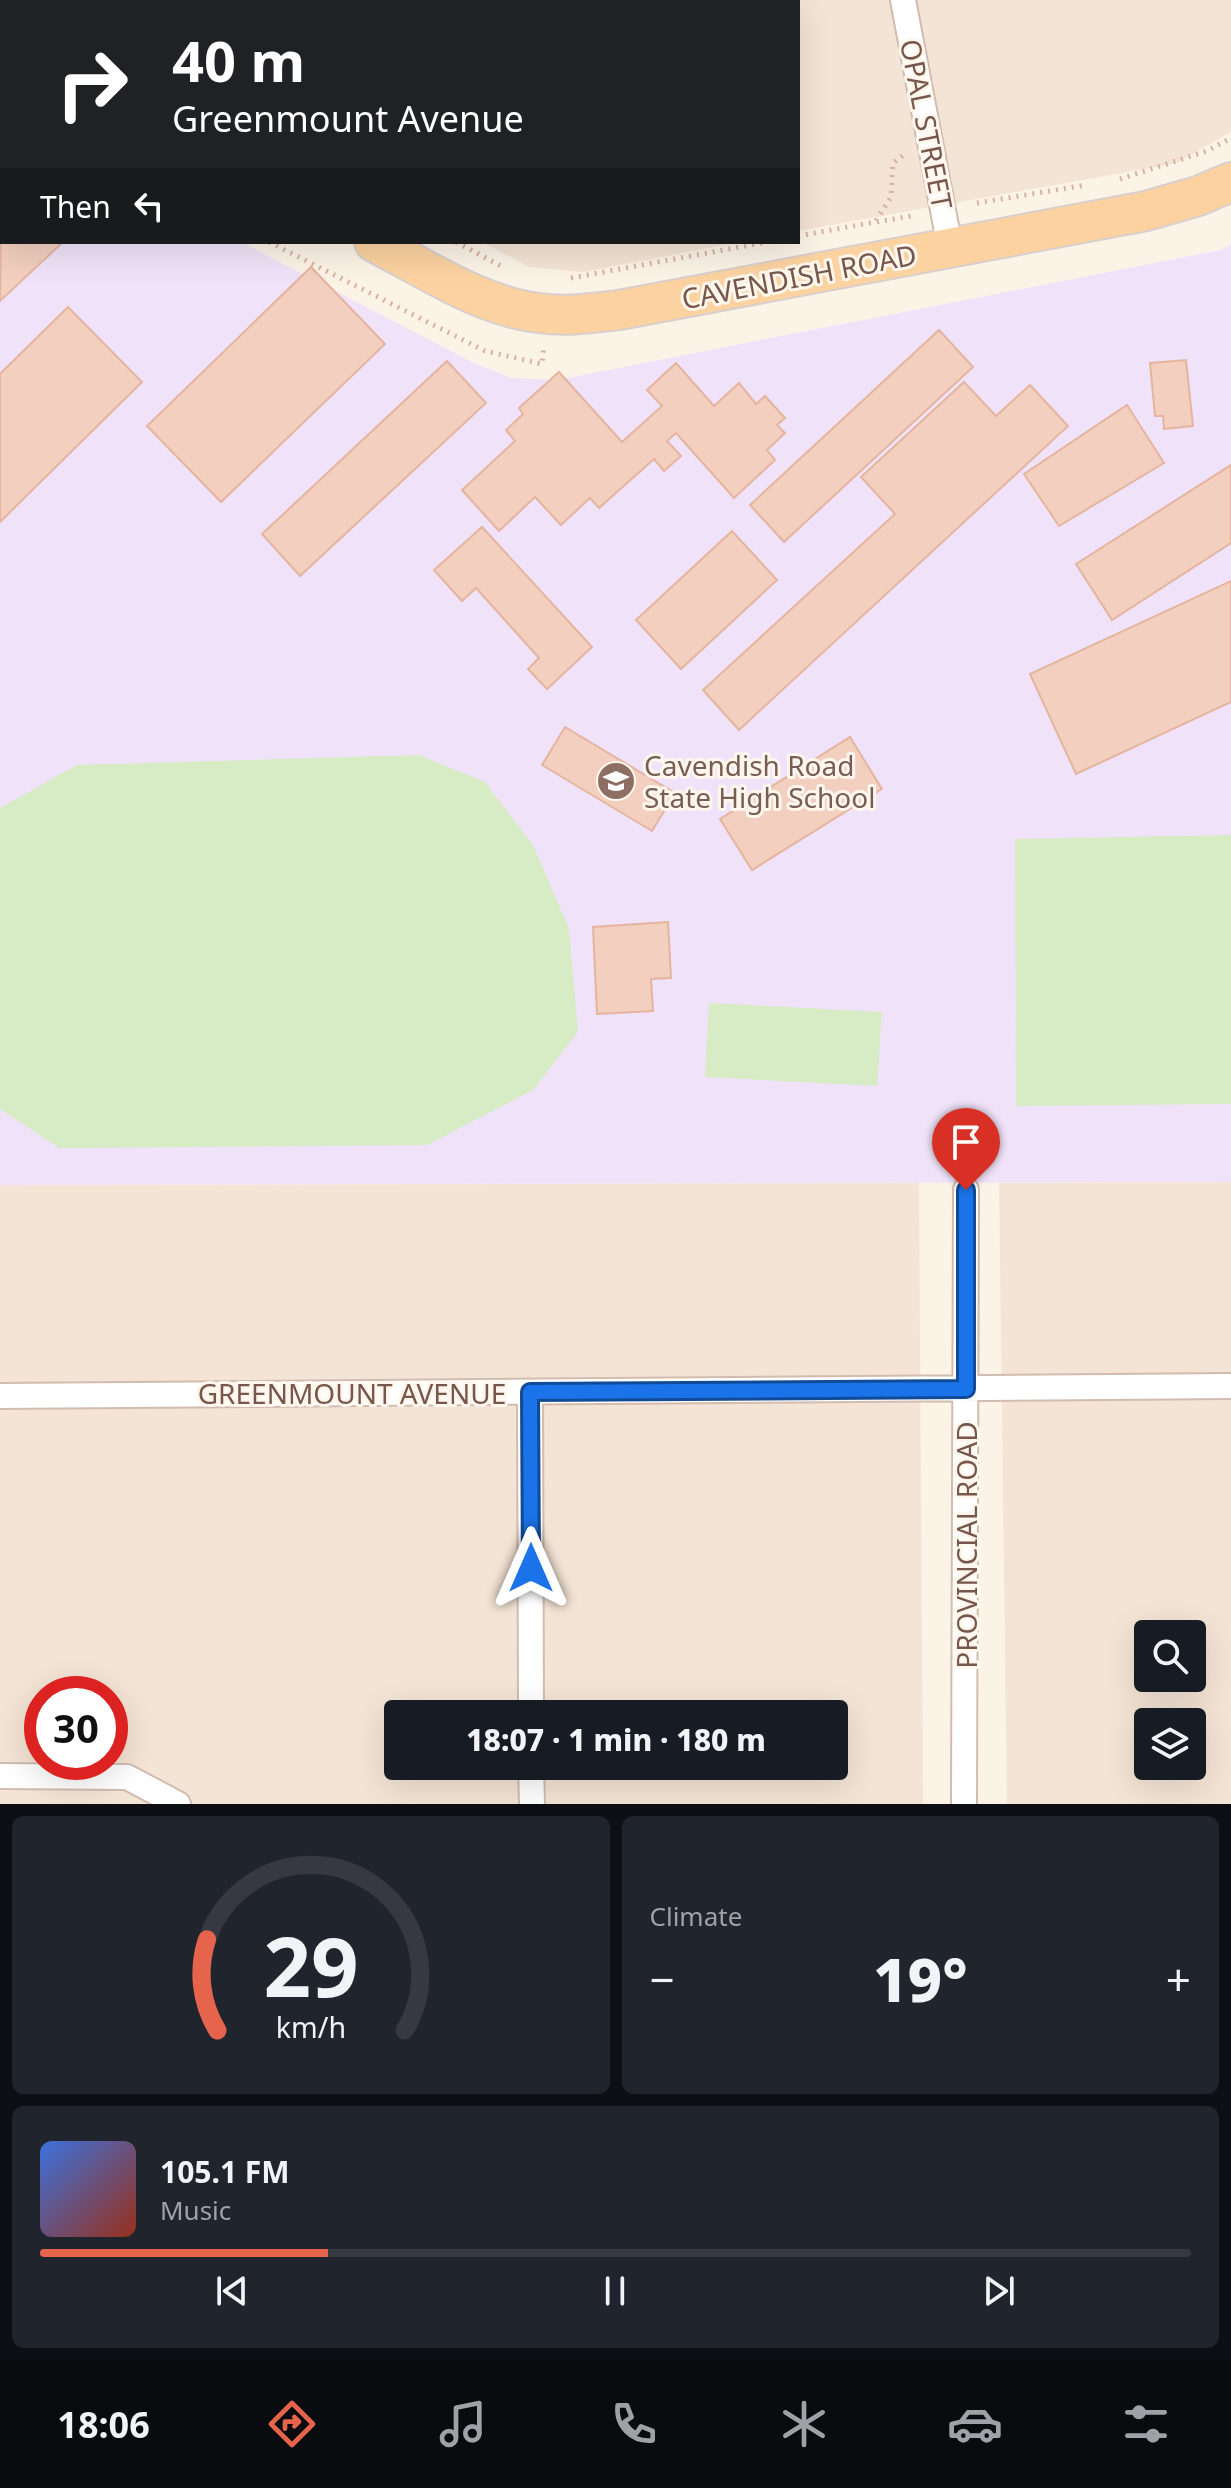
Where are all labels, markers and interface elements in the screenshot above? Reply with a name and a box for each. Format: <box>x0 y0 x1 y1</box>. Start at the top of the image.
text: 40 m <box>172 22 305 98</box>
icon: right <box>40 32 144 136</box>
street label: OPAL STREET <box>892 36 962 213</box>
text: Greenmount Avenue <box>172 94 524 143</box>
icon: left <box>127 184 171 228</box>
text: Then <box>40 186 111 227</box>
street label: CAVENDISH ROAD <box>678 235 920 317</box>
place label: Cavendish Road State High School <box>644 746 875 816</box>
school or university icon: Cavendish Road State High School <box>595 760 637 802</box>
pin <box>932 1108 1000 1190</box>
icon: arrive <box>944 1120 988 1164</box>
street label: GREENMOUNT AVENUE <box>198 1374 506 1412</box>
street label: PROVINCIAL ROAD <box>947 1421 985 1669</box>
position arrow <box>489 1526 573 1610</box>
map controls <box>1134 1620 1206 1780</box>
button: search <box>1134 1620 1206 1692</box>
speed limit sign: 30 <box>24 1676 128 1780</box>
button: layers <box>1134 1708 1206 1780</box>
text: 18:07 · 1 min · 180 m <box>466 1719 766 1760</box>
text: Climate <box>650 1898 742 1934</box>
text: 29 <box>263 1908 358 2021</box>
text: 19° <box>873 1938 968 2020</box>
text: − <box>650 1949 675 2009</box>
text: + <box>1166 1949 1191 2009</box>
text: km/h <box>276 2007 346 2046</box>
text: 105.1 FM <box>160 2151 290 2192</box>
text: Music <box>160 2192 231 2228</box>
icon: previous <box>210 2269 254 2313</box>
icon: pause <box>593 2269 637 2313</box>
icon: next <box>977 2269 1021 2313</box>
icon: directions <box>264 2396 320 2452</box>
icon: music <box>435 2396 491 2452</box>
icon: phone <box>606 2396 662 2452</box>
icon: climate <box>776 2396 832 2452</box>
icon: car <box>947 2396 1003 2452</box>
icon: filters <box>1118 2396 1174 2452</box>
text: 18:06 <box>57 2400 150 2449</box>

